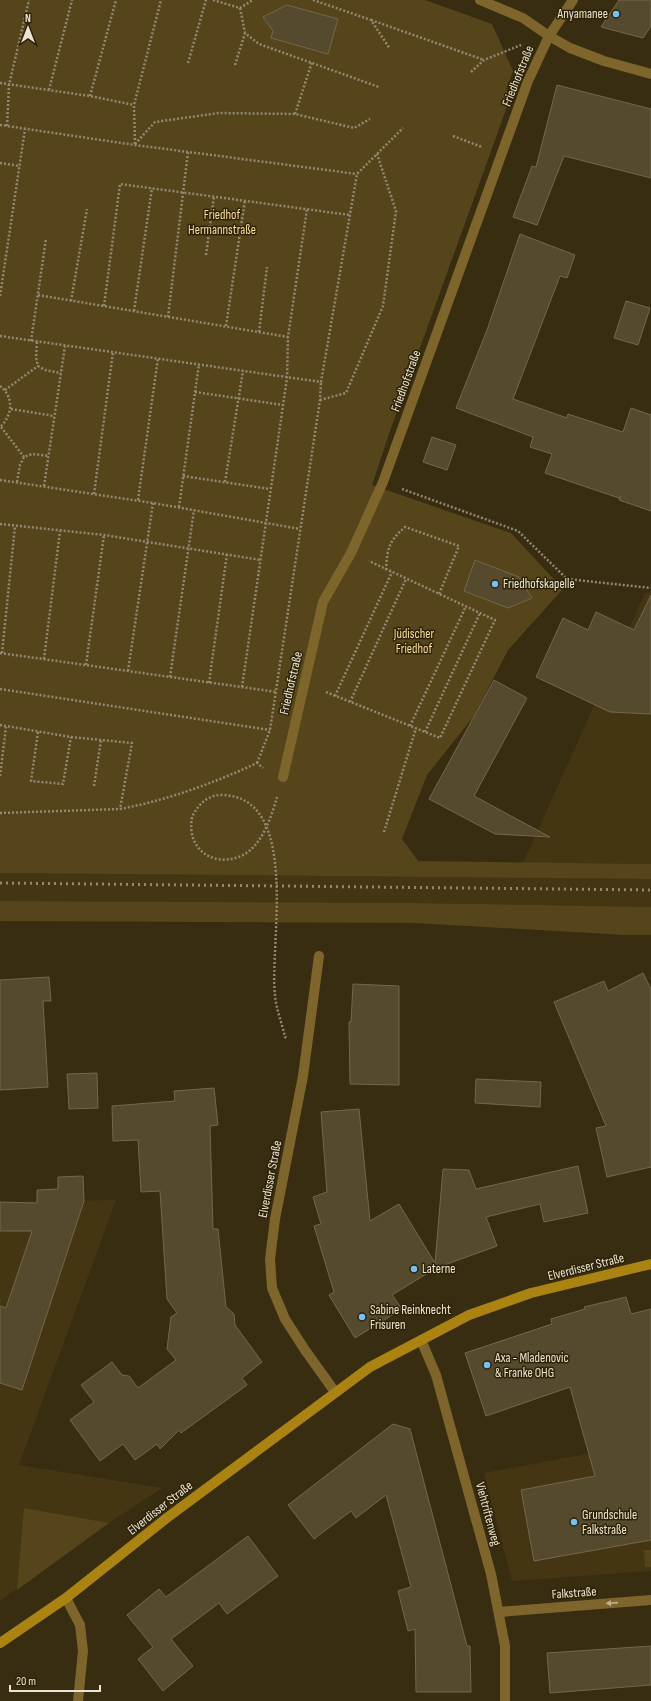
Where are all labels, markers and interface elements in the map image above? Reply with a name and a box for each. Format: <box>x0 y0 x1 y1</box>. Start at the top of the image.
place label: Anyamanee <box>556 6 608 22</box>
north arrow <box>8 8 48 48</box>
marker: Anyamanee <box>611 9 621 19</box>
text: N <box>25 12 31 25</box>
street label: Friedhofstraße <box>499 43 537 109</box>
park label: Friedhof Hermannstraße <box>188 207 256 238</box>
street label: Friedhofstraße <box>387 348 425 414</box>
place label: Friedhofskapelle <box>503 576 575 592</box>
marker: Friedhofskapelle <box>490 579 500 589</box>
park label: Jüdischer Friedhof <box>393 626 434 657</box>
street label: Friedhofstraße <box>276 650 306 716</box>
street label: Elverdisser Straße <box>255 1139 285 1219</box>
street label: Elverdisser Straße <box>546 1250 626 1284</box>
place label: Laterne <box>422 1261 455 1277</box>
marker: Laterne <box>409 1264 419 1274</box>
place label: Sabine Reinknecht Frisuren <box>370 1302 451 1333</box>
marker: Sabine Reinknecht Frisuren <box>357 1312 367 1322</box>
place label: Axa - Mladenovic & Franke OHG <box>494 1350 569 1381</box>
marker: Axa - Mladenovic & Franke OHG <box>482 1360 492 1370</box>
street label: Elverdisser Straße <box>124 1478 196 1538</box>
street label: Viehtriftenweg <box>472 1480 504 1548</box>
place label: Grundschule Falkstraße <box>582 1507 637 1538</box>
marker: Grundschule Falkstraße <box>569 1517 579 1527</box>
street label: Falkstraße <box>551 1583 597 1603</box>
one-way arrow <box>606 1600 618 1606</box>
scale bar <box>10 1667 100 1693</box>
text: 20 m <box>16 1674 36 1689</box>

